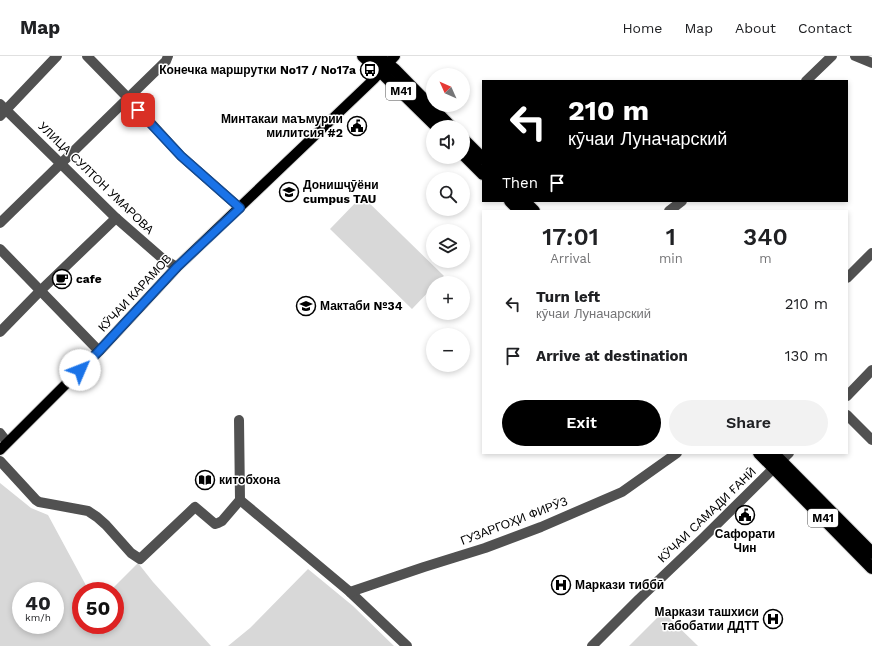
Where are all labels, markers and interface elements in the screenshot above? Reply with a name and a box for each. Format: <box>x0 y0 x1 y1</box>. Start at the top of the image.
text: Map <box>20 16 60 39</box>
text: Home <box>622 20 662 36</box>
text: Map <box>684 20 713 36</box>
text: About <box>735 20 776 36</box>
text: Contact <box>798 20 852 36</box>
bus stop icon: Конечка маршрутки No17 / No17a <box>359 59 381 81</box>
place label: Конечка маршрутки No17 / No17a <box>159 63 356 77</box>
north arrow <box>426 68 470 112</box>
map controls <box>426 68 470 372</box>
road number: M41 <box>386 82 416 100</box>
pin <box>121 93 155 127</box>
text: 210 m <box>568 94 649 127</box>
icon: left <box>502 96 554 148</box>
icon: arrive <box>127 99 149 121</box>
place label: Минтакаи маъмурии милитсия #2 <box>221 112 343 140</box>
public building icon: Минтакаи маъмурии милитсия #2 <box>346 115 368 137</box>
street label: УЛИЦА СУЛТОН УМАРОВА <box>35 119 157 237</box>
button: sound <box>426 120 470 164</box>
text: кӯчаи Луначарский <box>568 128 727 149</box>
button: search <box>426 172 470 216</box>
icon: arrive <box>546 172 568 194</box>
text: Then <box>502 174 538 192</box>
place label: Донишҷӯёни cumpus TAU <box>303 178 379 206</box>
school or university icon: Донишҷӯёни cumpus TAU <box>278 181 300 203</box>
text: 17:01 <box>542 223 599 251</box>
text: 1 <box>666 223 676 251</box>
text: 340 <box>743 223 788 251</box>
button: layers <box>426 224 470 268</box>
street label: КӮЧАИ КАРАМОВ <box>95 251 175 335</box>
text: Arrival <box>550 251 591 266</box>
text: min <box>659 251 683 266</box>
text: m <box>759 251 772 266</box>
cafe icon: cafe <box>51 268 73 290</box>
place label: cafe <box>76 272 102 286</box>
button: + <box>426 276 470 320</box>
text: Turn left <box>536 288 600 306</box>
icon: left <box>502 293 524 315</box>
school or university icon: Мактаби №34 <box>295 295 317 317</box>
text: 210 m <box>785 295 828 313</box>
place label: Мактаби №34 <box>320 299 403 313</box>
text: кӯчаи Луначарский <box>536 306 651 321</box>
button: − <box>426 328 470 372</box>
icon: arrive <box>502 345 524 367</box>
text: Arrive at destination <box>536 347 688 365</box>
text: 130 m <box>785 347 828 365</box>
position arrow <box>59 349 101 391</box>
button: Exit <box>502 400 661 446</box>
button: Share <box>669 400 828 446</box>
street label: КӮЧАИ САМАДИ ҒАНӢ <box>655 465 759 565</box>
library icon: китобхона <box>194 469 216 491</box>
place label: китобхона <box>219 473 280 487</box>
street label: ГУЗАРГОҲИ ФИРӮЗ <box>458 494 570 548</box>
public building icon: Сафорати Чин <box>734 504 756 526</box>
road number: M41 <box>808 509 838 527</box>
place label: Сафорати Чин <box>715 527 775 555</box>
hospital icon: Маркази тиббӣ <box>550 574 572 596</box>
place label: Маркази тиббӣ <box>575 578 664 592</box>
speed limit sign: 50 <box>72 582 124 634</box>
text: 40 <box>25 591 51 615</box>
place label: Маркази ташхиси табобатии ДДТТ <box>655 605 760 633</box>
hospital icon: Маркази ташхиси табобатии ДДТТ <box>762 608 784 630</box>
text: km/h <box>25 612 51 623</box>

